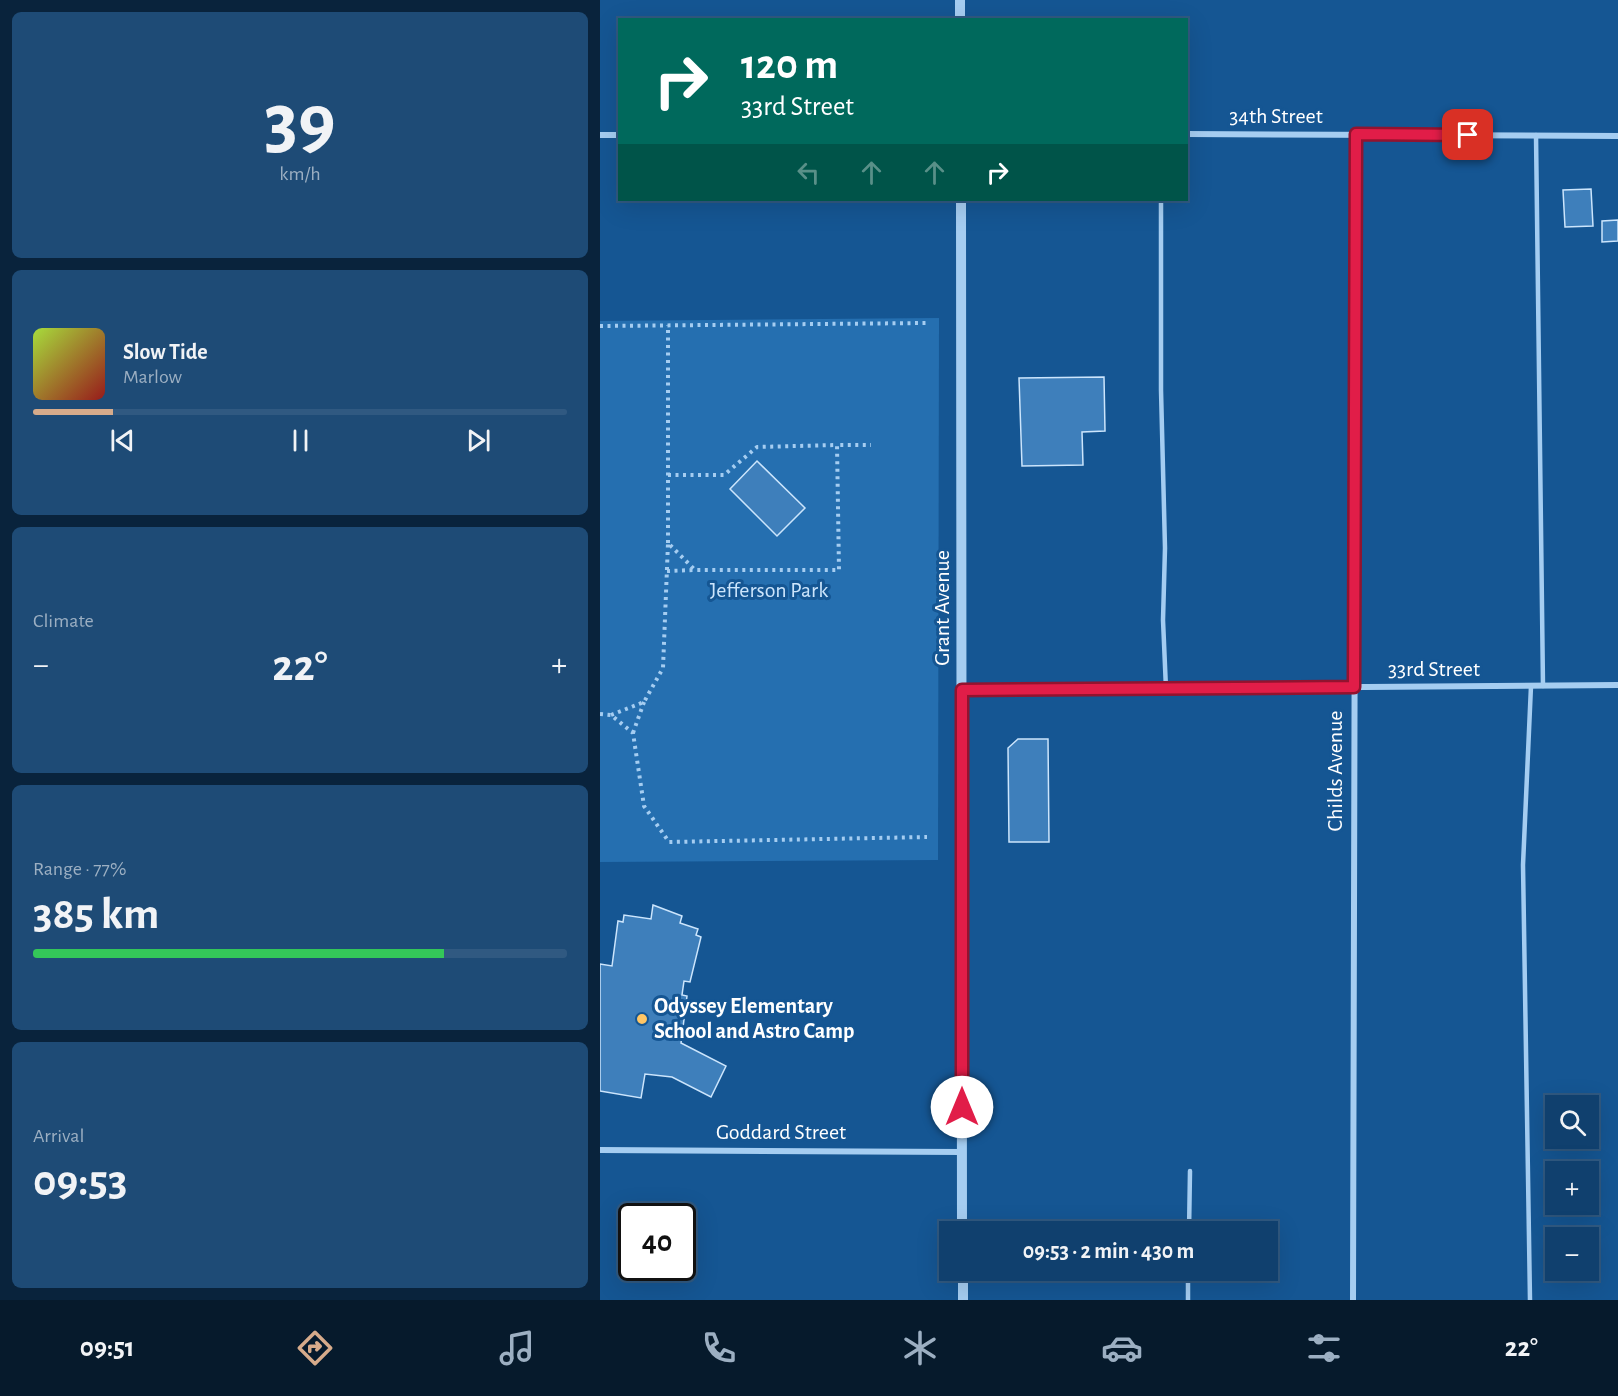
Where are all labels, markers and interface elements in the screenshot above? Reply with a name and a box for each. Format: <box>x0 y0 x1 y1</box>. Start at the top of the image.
icon: right <box>642 42 720 120</box>
text: 120 m <box>741 44 838 86</box>
text: 39 <box>264 84 336 162</box>
text: 33rd Street <box>741 93 854 120</box>
street label: 34th Street <box>1229 105 1323 127</box>
pin <box>1442 109 1493 160</box>
icon: arrive <box>1451 118 1484 151</box>
icon: left <box>792 156 825 189</box>
icon: ahead <box>855 156 888 189</box>
icon: ahead <box>918 156 951 189</box>
icon: right <box>981 156 1014 189</box>
text: km/h <box>279 164 321 184</box>
text: Slow Tide <box>123 341 208 363</box>
text: Marlow <box>123 367 182 387</box>
icon: previous <box>106 424 139 457</box>
icon: pause <box>284 424 317 457</box>
icon: next <box>462 424 495 457</box>
street label: Grant Avenue <box>931 550 953 666</box>
park label: Jefferson Park <box>710 579 828 601</box>
text: Climate <box>33 611 94 631</box>
text: 22° <box>272 644 328 689</box>
text: − <box>33 649 49 682</box>
text: + <box>551 649 567 682</box>
street label: 33rd Street <box>1388 658 1480 680</box>
street label: Childs Avenue <box>1324 711 1346 831</box>
text: Range · 77% <box>33 859 126 879</box>
text: 385 km <box>33 892 159 937</box>
place label: Odyssey Elementary School and Astro Camp <box>654 995 854 1042</box>
marker: Odyssey Elementary School and Astro Camp <box>635 1012 649 1026</box>
position arrow <box>930 1075 994 1139</box>
map controls <box>1545 1095 1599 1281</box>
button: search <box>1545 1095 1599 1149</box>
street label: Goddard Street <box>716 1121 846 1143</box>
text: Arrival <box>33 1126 84 1146</box>
text: 09:53 <box>33 1159 127 1204</box>
button: + <box>1545 1161 1599 1215</box>
speed limit sign: 40 <box>618 1203 696 1281</box>
button: − <box>1545 1227 1599 1281</box>
text: 09:53 · 2 min · 430 m <box>1023 1240 1194 1262</box>
icon: directions <box>294 1327 336 1369</box>
icon: music <box>496 1327 538 1369</box>
icon: phone <box>698 1327 740 1369</box>
icon: climate <box>899 1327 941 1369</box>
icon: car <box>1101 1327 1143 1369</box>
icon: filters <box>1303 1327 1345 1369</box>
text: 09:51 <box>80 1334 135 1361</box>
text: 22° <box>1505 1334 1538 1361</box>

